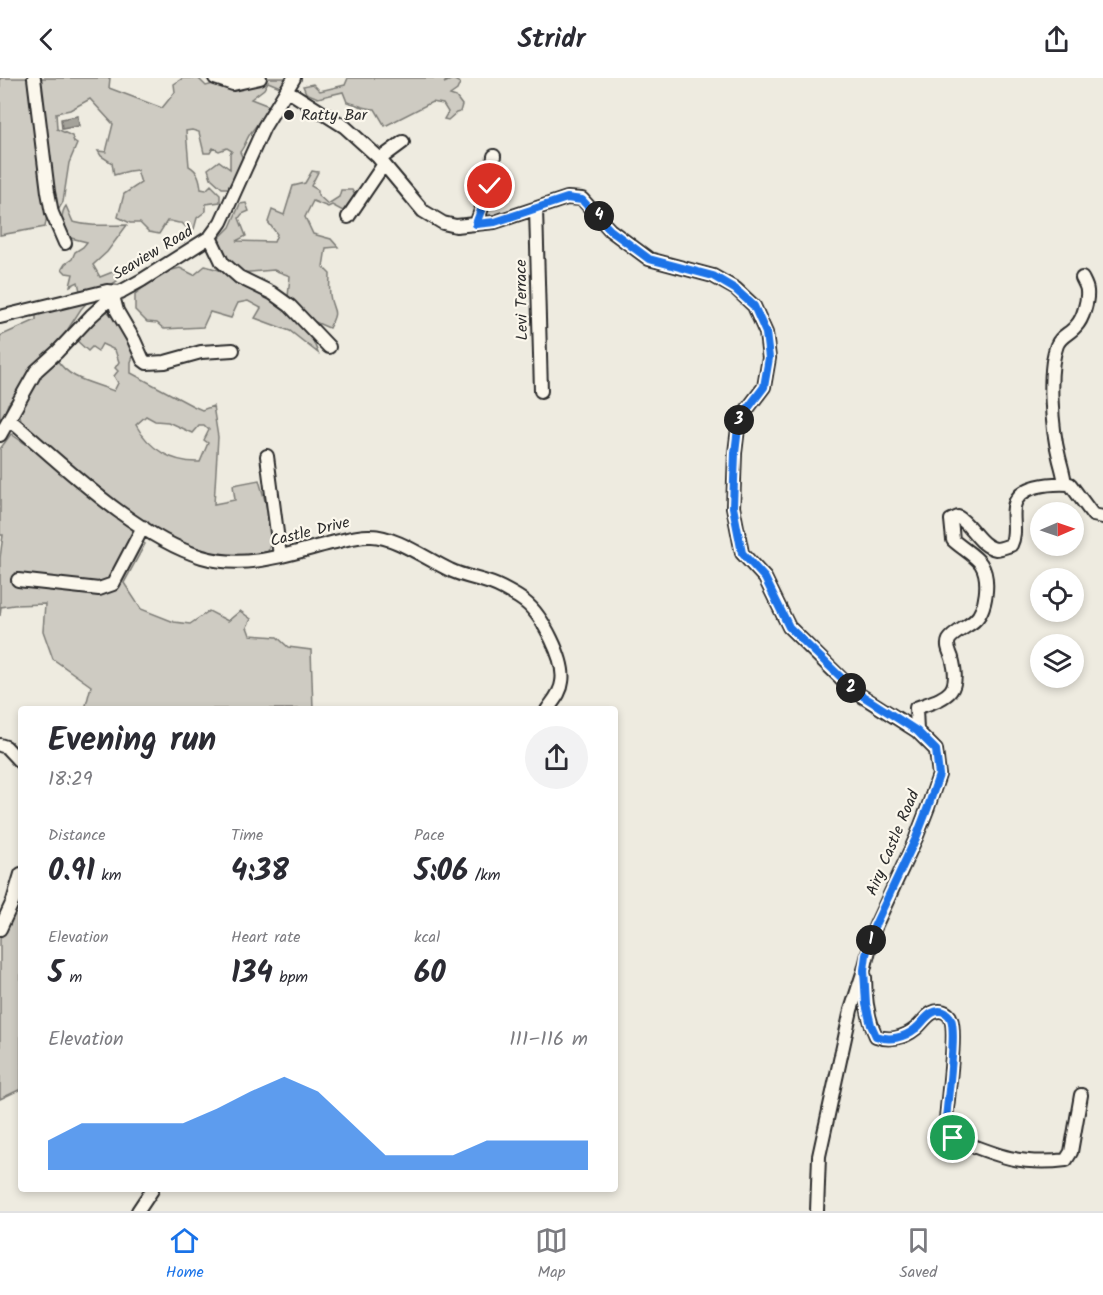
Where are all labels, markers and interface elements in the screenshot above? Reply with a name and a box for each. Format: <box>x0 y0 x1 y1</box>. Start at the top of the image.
text: Stridr <box>517 18 586 61</box>
icon: back <box>30 23 63 56</box>
icon: share <box>1040 23 1073 56</box>
place label: Ratty Bar <box>301 103 369 128</box>
marker: Ratty Bar <box>282 108 296 122</box>
pin <box>464 160 515 211</box>
icon: check <box>473 169 506 202</box>
pin: 4 <box>584 201 614 231</box>
text: 4 <box>595 203 603 228</box>
street label: Seaview Road <box>108 219 199 287</box>
street label: Levi Terrace <box>509 259 535 341</box>
pin: 3 <box>724 405 754 435</box>
text: 3 <box>735 407 743 432</box>
north arrow <box>1030 502 1084 556</box>
map controls <box>1030 502 1084 688</box>
street label: Castle Drive <box>268 510 352 554</box>
button: locate <box>1030 568 1084 622</box>
button: layers <box>1030 634 1084 688</box>
pin: 2 <box>836 673 866 703</box>
text: 2 <box>846 675 856 700</box>
text: Evening run <box>48 715 216 768</box>
button: share <box>525 726 588 789</box>
text: 18:29 <box>48 764 93 796</box>
street label: Airy Castle Road <box>860 785 927 900</box>
text: Distance <box>48 823 106 848</box>
text: Time <box>231 823 263 848</box>
text: Pace <box>414 823 445 848</box>
text: 0.91 <box>48 848 95 896</box>
text: 4:38 <box>231 848 289 896</box>
text: 5:06 <box>414 848 468 896</box>
text: km <box>95 863 121 888</box>
text: /km <box>468 863 501 888</box>
text: Elevation <box>48 925 109 950</box>
text: Heart rate <box>231 925 301 950</box>
text: kcal <box>414 925 440 950</box>
pin: 1 <box>856 925 886 955</box>
text: 1 <box>869 927 873 952</box>
text: 5 <box>48 950 63 998</box>
text: 134 <box>231 950 273 998</box>
text: 60 <box>414 950 446 998</box>
text: m <box>63 965 82 990</box>
text: bpm <box>273 965 308 990</box>
text: Elevation <box>48 1024 124 1056</box>
text: 111–116 m <box>509 1024 588 1056</box>
pin <box>927 1112 978 1163</box>
icon: arrive <box>936 1121 969 1154</box>
tab: Home <box>166 1224 204 1285</box>
tab: Map <box>535 1224 568 1285</box>
tab: Saved <box>899 1224 937 1285</box>

